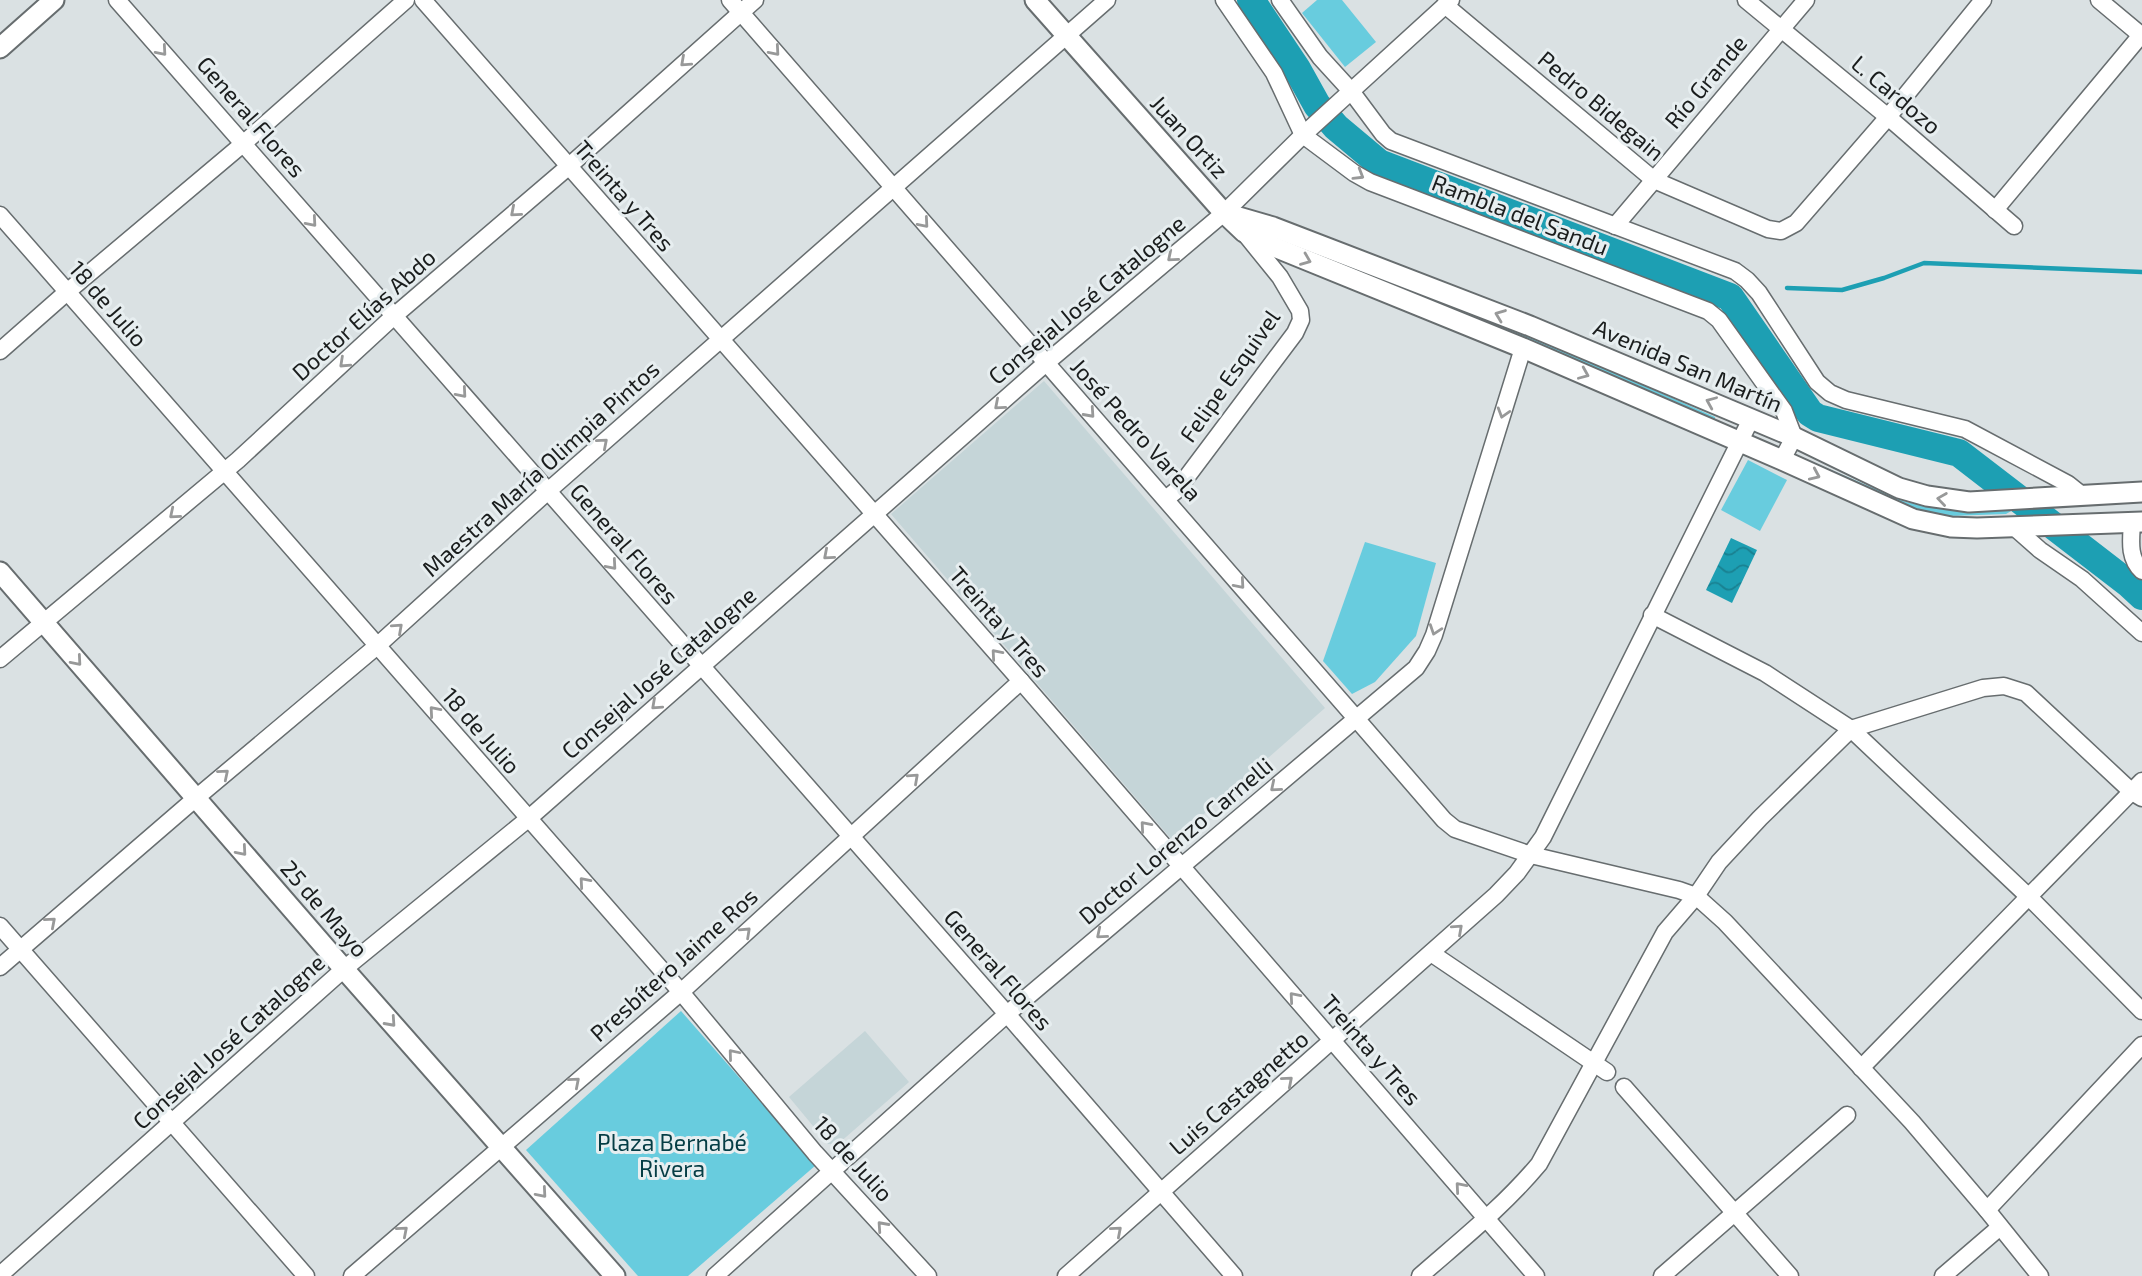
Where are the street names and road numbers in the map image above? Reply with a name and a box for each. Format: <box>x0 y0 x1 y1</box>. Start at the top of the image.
street label: Río Grande <box>1658 29 1752 134</box>
street label: Pedro Bidegain <box>1533 44 1670 166</box>
street label: L. Cardozo <box>1846 49 1947 140</box>
street label: General Flores <box>192 50 312 183</box>
street label: Juan Ortiz <box>1145 89 1235 184</box>
street label: Treinta y Tres <box>569 134 681 257</box>
street label: Rambla del Sandu <box>1428 168 1613 261</box>
street label: Consejal José Catalogne <box>982 209 1191 390</box>
street label: Doctor Elías Abdo <box>286 243 441 386</box>
street label: 18 de Julio <box>64 255 154 352</box>
street label: Felipe Esquivel <box>1173 304 1285 447</box>
street label: Avenida San Martín <box>1590 313 1787 417</box>
street label: José Pedro Varela <box>1065 352 1208 506</box>
street label: Maestra María Olimpia Pintos <box>416 354 665 582</box>
street label: General Flores <box>565 477 685 610</box>
street label: Treinta y Tres <box>944 560 1056 683</box>
street label: Consejal José Catalogne <box>555 580 761 764</box>
street label: 18 de Julio <box>437 682 527 779</box>
street label: Doctor Lorenzo Carnelli <box>1073 751 1278 930</box>
street label: 25 de Mayo <box>275 854 374 962</box>
street label: Presbítero Jaime Ros <box>584 882 763 1047</box>
street label: General Flores <box>939 903 1059 1036</box>
street label: Consejal José Catalogne <box>127 948 330 1135</box>
street label: Treinta y Tres <box>1316 988 1428 1111</box>
street label: Luis Castagnetto <box>1163 1024 1314 1160</box>
street label: 18 de Julio <box>808 1110 899 1207</box>

